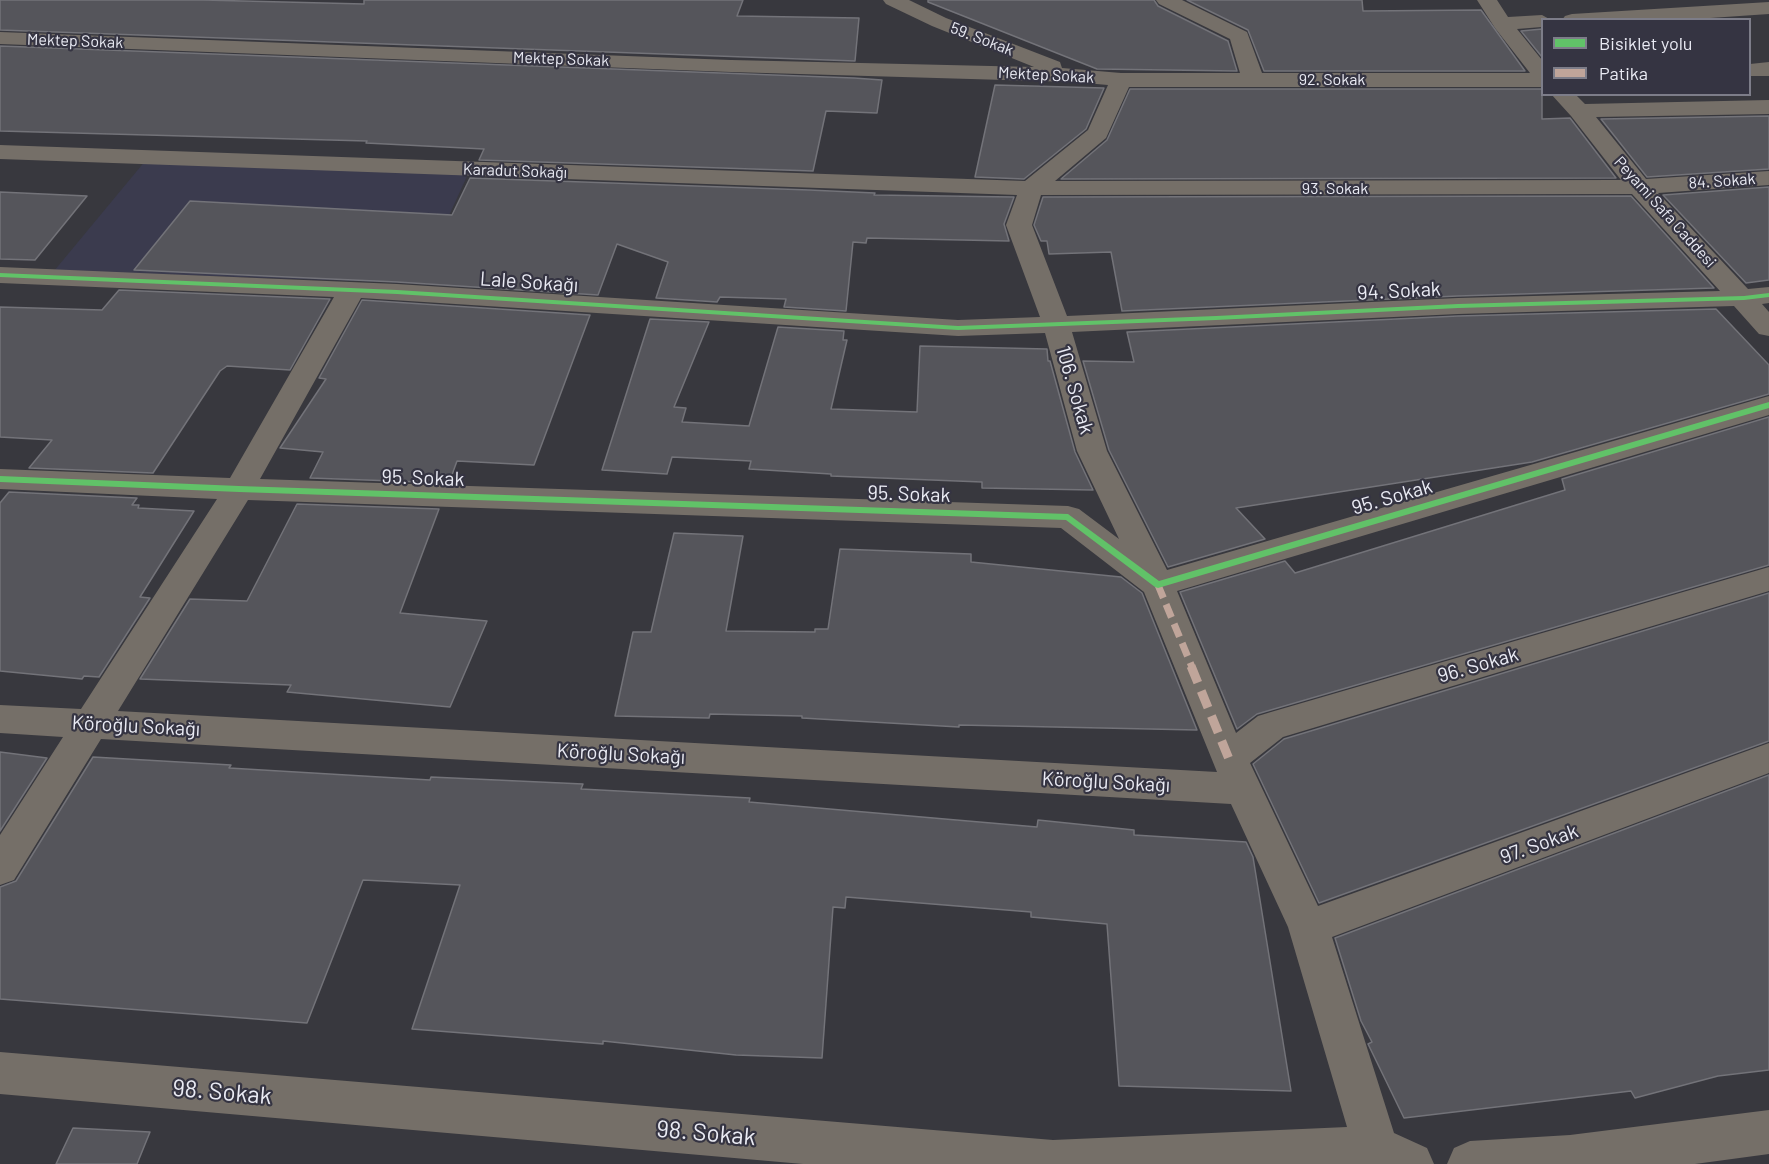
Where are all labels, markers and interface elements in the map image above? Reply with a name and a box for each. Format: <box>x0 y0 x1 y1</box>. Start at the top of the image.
street label: 59. Sokak <box>948 18 1016 60</box>
legend <box>1541 18 1751 96</box>
street label: Mektep Sokak <box>27 30 123 52</box>
text: Bisiklet yolu <box>1599 32 1693 54</box>
street label: Mektep Sokak <box>513 48 609 70</box>
text: Patika <box>1599 62 1648 84</box>
street label: Mektep Sokak <box>997 63 1095 87</box>
street label: 92. Sokak <box>1299 70 1365 90</box>
street label: Peyami Safa Caddesi <box>1610 152 1720 272</box>
street label: Karadut Sokağı <box>463 160 567 182</box>
street label: 84. Sokak <box>1688 169 1756 193</box>
street label: 93. Sokak <box>1302 179 1368 199</box>
street label: Lale Sokağı <box>479 267 579 297</box>
street label: 94. Sokak <box>1357 277 1441 305</box>
street label: 106. Sokak <box>1051 343 1099 437</box>
street label: 95. Sokak <box>381 465 465 491</box>
street label: 95. Sokak <box>1349 474 1435 520</box>
street label: 95. Sokak <box>867 481 951 507</box>
street label: 96. Sokak <box>1435 642 1521 688</box>
street label: Köroğlu Sokağı <box>71 711 201 741</box>
street label: Köroğlu Sokağı <box>556 739 686 769</box>
street label: Köroğlu Sokağı <box>1041 767 1171 797</box>
street label: 97. Sokak <box>1497 819 1581 869</box>
street label: 98. Sokak <box>171 1073 273 1111</box>
street label: 98. Sokak <box>655 1114 757 1152</box>

